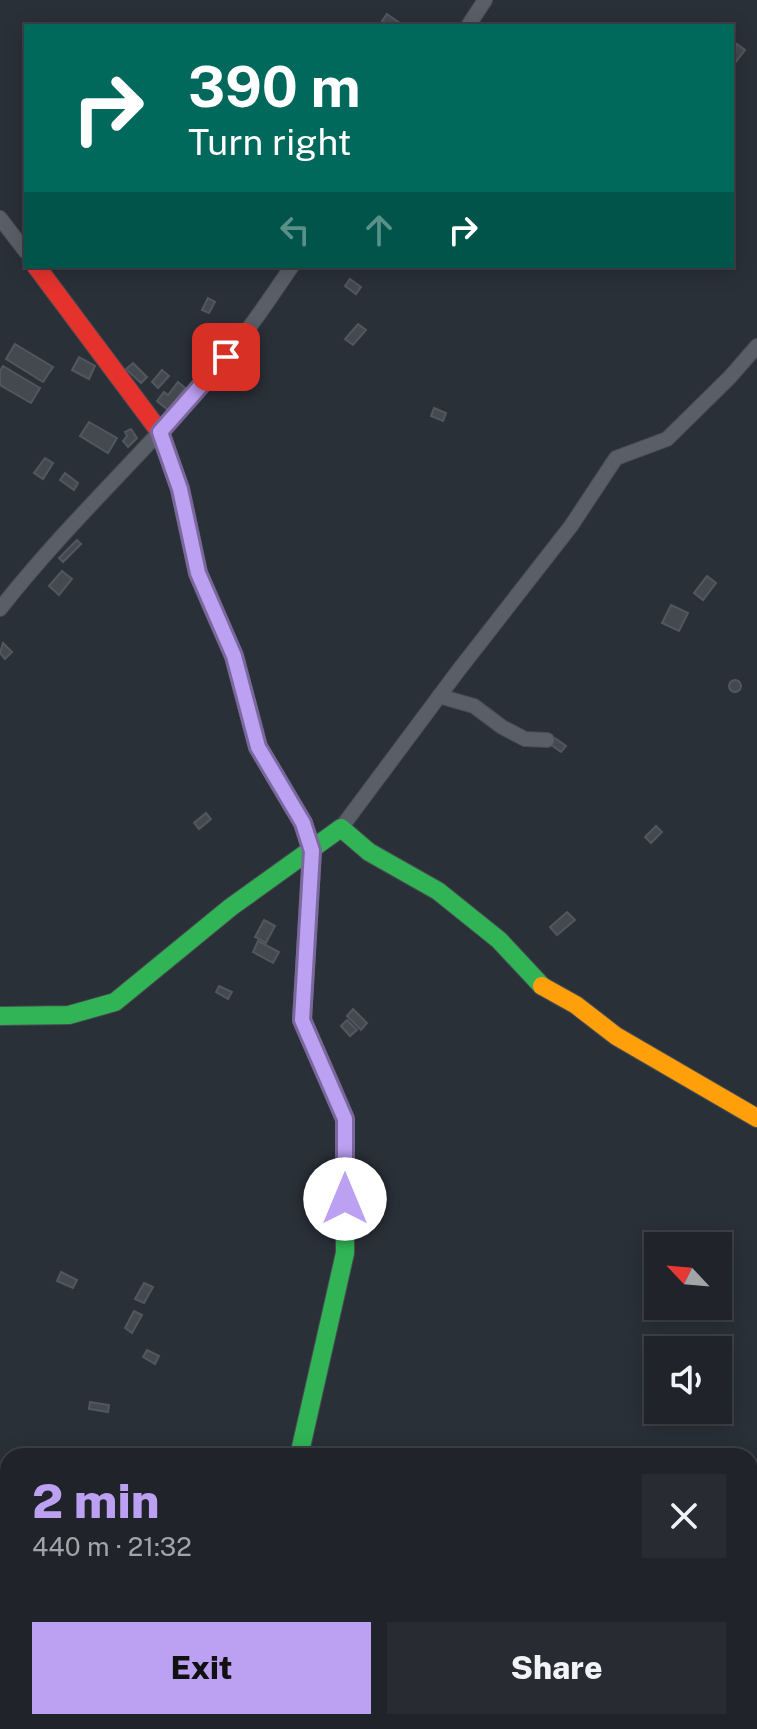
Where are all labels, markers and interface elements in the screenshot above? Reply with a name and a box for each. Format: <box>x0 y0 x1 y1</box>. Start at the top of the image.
text: 390 m <box>188 54 361 120</box>
icon: right <box>56 56 160 160</box>
text: Turn right <box>188 121 351 163</box>
icon: left <box>273 208 317 252</box>
icon: ahead <box>357 208 401 252</box>
icon: right <box>441 208 485 252</box>
pin <box>192 323 260 391</box>
icon: arrive <box>204 335 248 379</box>
position arrow <box>303 1157 387 1241</box>
north arrow <box>644 1232 732 1320</box>
map controls <box>644 1232 732 1424</box>
button: sound <box>644 1336 732 1424</box>
text: 2 min <box>32 1472 160 1529</box>
button: close <box>642 1474 726 1558</box>
text: 440 m · 21:32 <box>32 1531 192 1562</box>
button: Exit <box>32 1622 371 1714</box>
button: Share <box>387 1622 726 1714</box>

